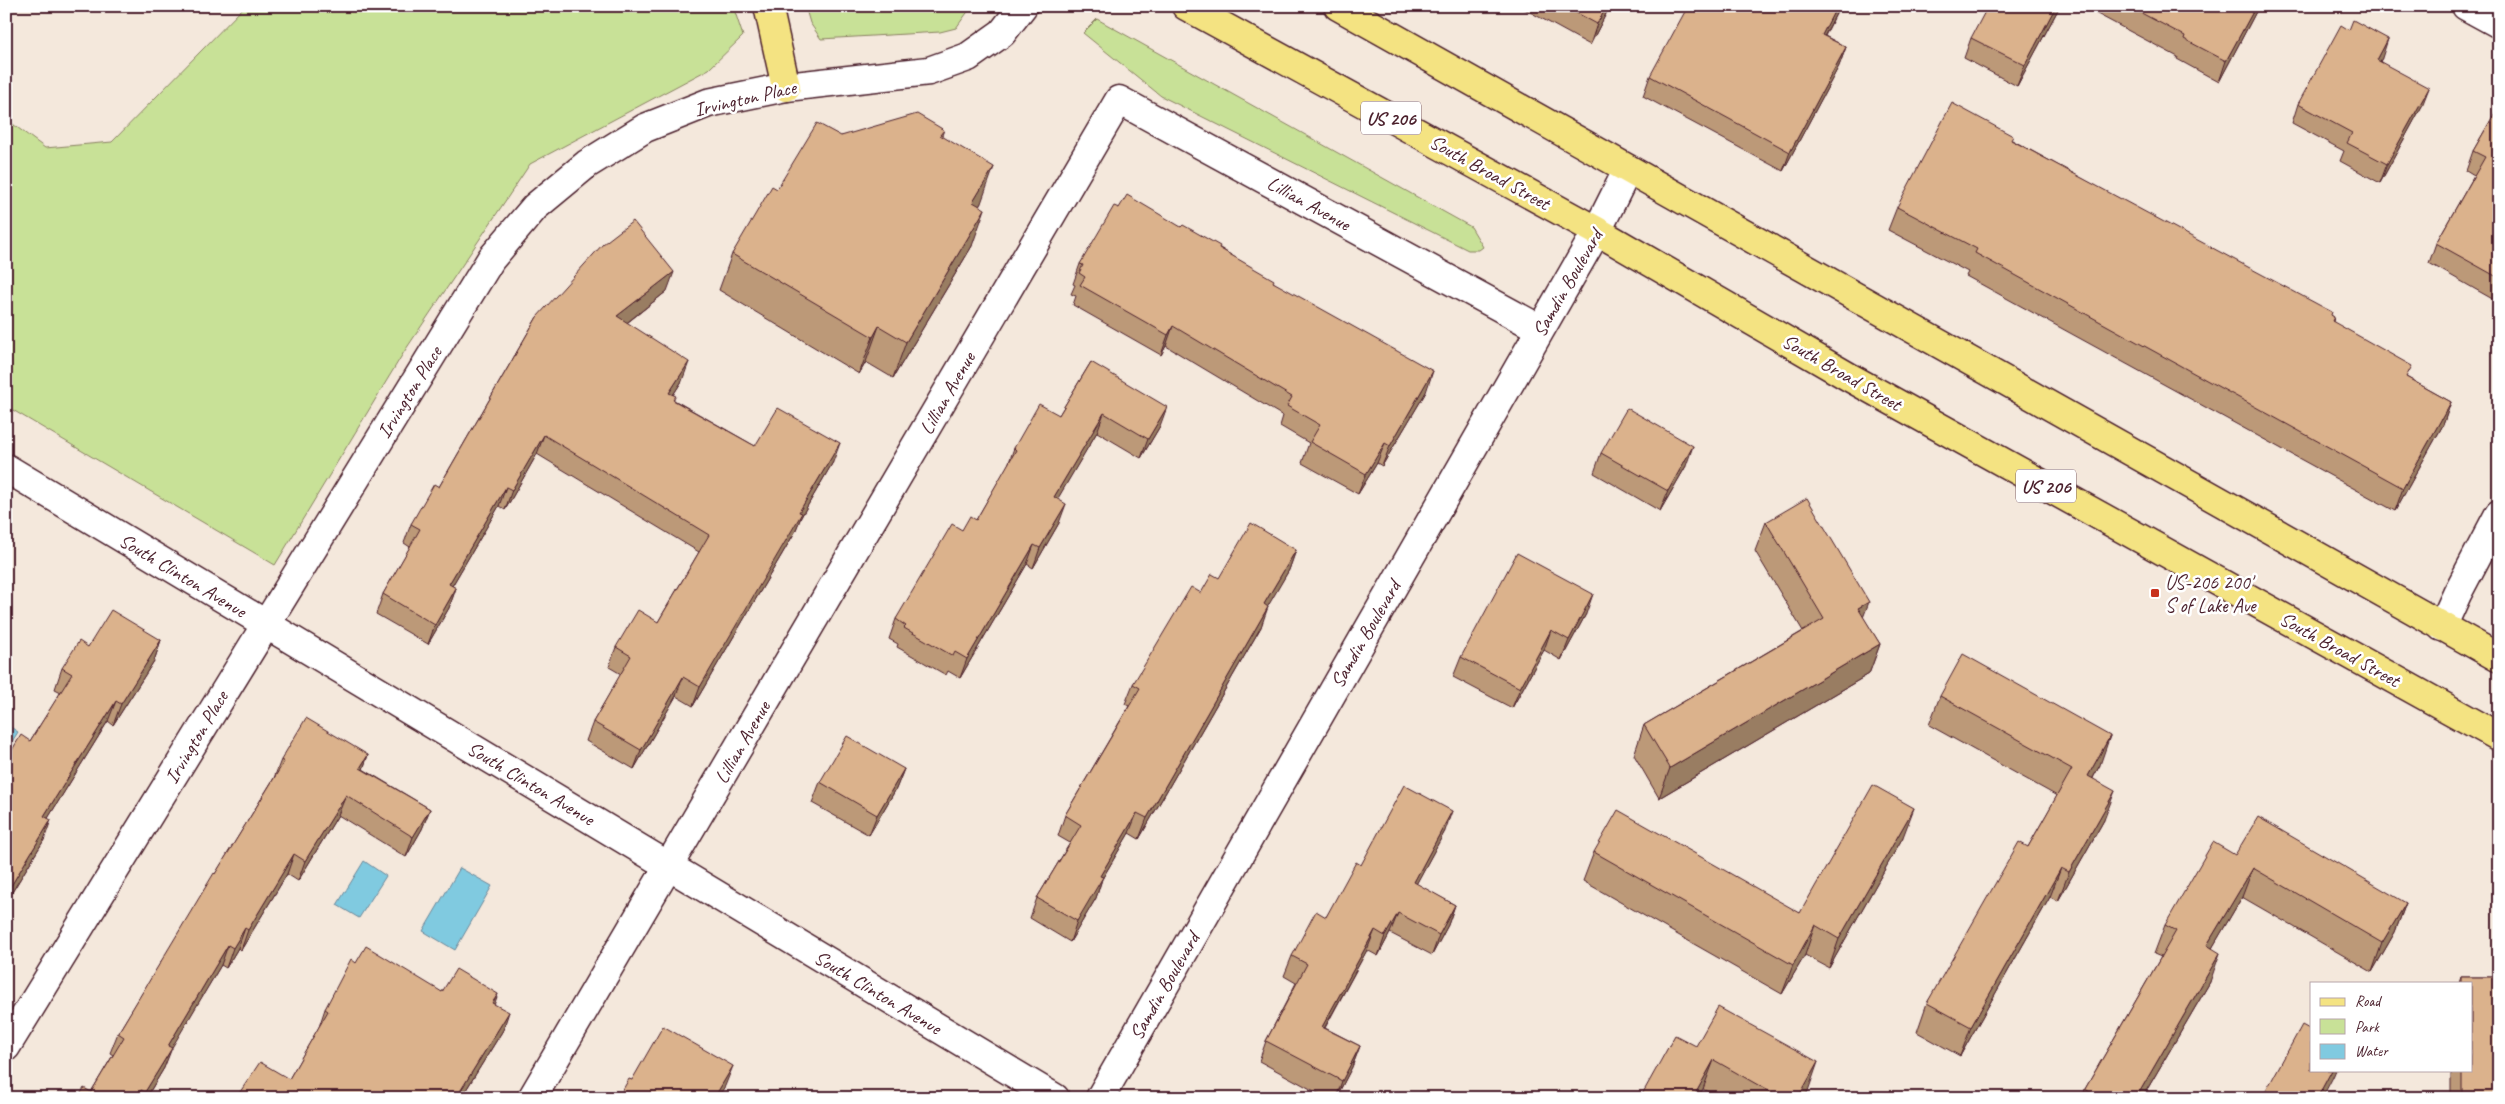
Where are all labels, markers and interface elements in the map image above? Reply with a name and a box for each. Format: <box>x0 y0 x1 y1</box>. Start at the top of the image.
street label: Irvington Place <box>692 74 800 122</box>
road number: US 206 <box>1361 102 1421 134</box>
street label: South Broad Street <box>1425 129 1556 217</box>
street label: Lillian Avenue <box>1263 170 1356 237</box>
street label: Samdin Boulevard <box>1527 222 1610 341</box>
street label: South Broad Street <box>1778 328 1908 418</box>
street label: Irvington Place <box>371 340 448 443</box>
street label: Lillian Avenue <box>914 346 982 439</box>
road number: US 206 <box>2016 470 2076 502</box>
street label: South Clinton Avenue <box>115 528 252 624</box>
place label: US-206 200' S of Lake Ave <box>2165 570 2257 618</box>
street label: Samdin Boulevard <box>1325 573 1408 692</box>
marker: US-206 200' S of Lake Ave <box>2149 587 2161 599</box>
street label: South Broad Street <box>2275 606 2406 694</box>
street label: Irvington Place <box>159 685 235 788</box>
street label: Lillian Avenue <box>709 695 777 788</box>
street label: South Clinton Avenue <box>463 736 600 832</box>
street label: Samdin Boulevard <box>1124 925 1207 1044</box>
street label: South Clinton Avenue <box>810 945 947 1041</box>
legend <box>2310 982 2472 1072</box>
text: Road <box>2355 992 2382 1011</box>
text: Park <box>2355 1018 2380 1037</box>
text: Water <box>2355 1042 2389 1061</box>

